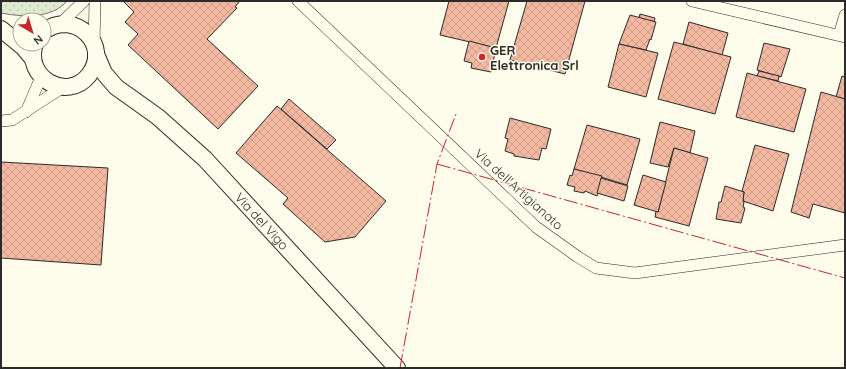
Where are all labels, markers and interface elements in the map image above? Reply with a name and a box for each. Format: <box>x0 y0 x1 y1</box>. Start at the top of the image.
north arrow <box>12 12 52 52</box>
text: N <box>31 32 46 48</box>
place label: GER Elettronica Srl <box>490 42 579 73</box>
marker: GER Elettronica Srl <box>477 52 487 62</box>
street label: Via dell'Artigianato <box>471 145 567 233</box>
street label: Via del Vigo <box>232 189 292 253</box>

